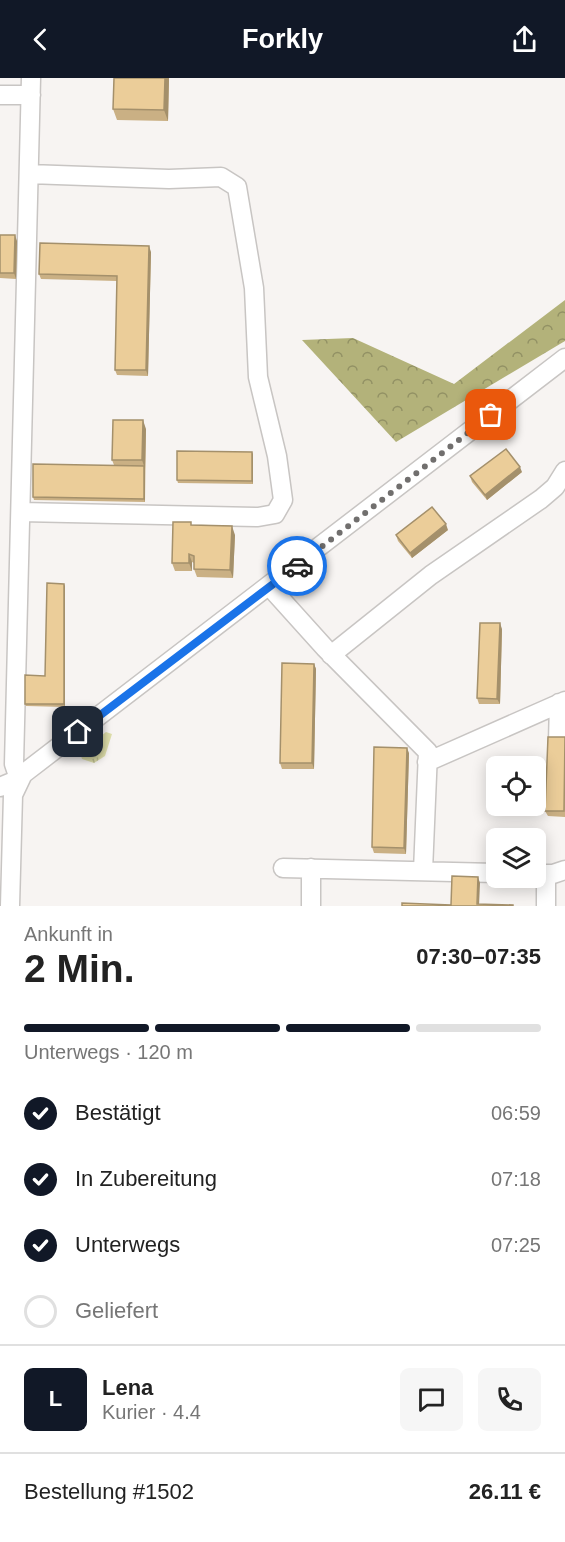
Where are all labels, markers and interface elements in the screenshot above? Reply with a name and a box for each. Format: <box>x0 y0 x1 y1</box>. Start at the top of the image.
icon: back <box>24 23 57 56</box>
icon: share <box>508 23 541 56</box>
text: Forkly <box>242 24 323 54</box>
pin <box>465 389 516 440</box>
icon: bag <box>474 398 507 431</box>
courier <box>267 536 327 596</box>
icon: car <box>281 550 314 583</box>
pin <box>52 706 103 757</box>
icon: home <box>61 715 94 748</box>
map controls <box>486 756 546 888</box>
button: locate <box>486 756 546 816</box>
button: layers <box>486 828 546 888</box>
text: Ankunft in <box>24 923 113 945</box>
text: 07:30–07:35 <box>416 944 541 969</box>
text: 2 Min. <box>24 947 135 990</box>
text: Unterwegs · 120 m <box>24 1041 193 1063</box>
icon: check <box>24 1097 57 1130</box>
text: Bestätigt <box>75 1100 161 1125</box>
text: 06:59 <box>491 1102 541 1124</box>
icon: check <box>24 1163 57 1196</box>
text: In Zubereitung <box>75 1166 217 1191</box>
text: 07:18 <box>491 1168 541 1190</box>
icon: check <box>24 1229 57 1262</box>
text: Unterwegs <box>75 1232 180 1257</box>
text: 07:25 <box>491 1234 541 1256</box>
text: Geliefert <box>75 1298 158 1323</box>
button: chat <box>400 1368 463 1431</box>
button: phone <box>478 1368 541 1431</box>
text: Lena <box>102 1375 153 1400</box>
text: L <box>49 1386 62 1411</box>
text: Kurier · 4.4 <box>102 1401 201 1423</box>
text: Bestellung #1502 <box>24 1479 194 1504</box>
text: 26.11 € <box>469 1479 541 1504</box>

